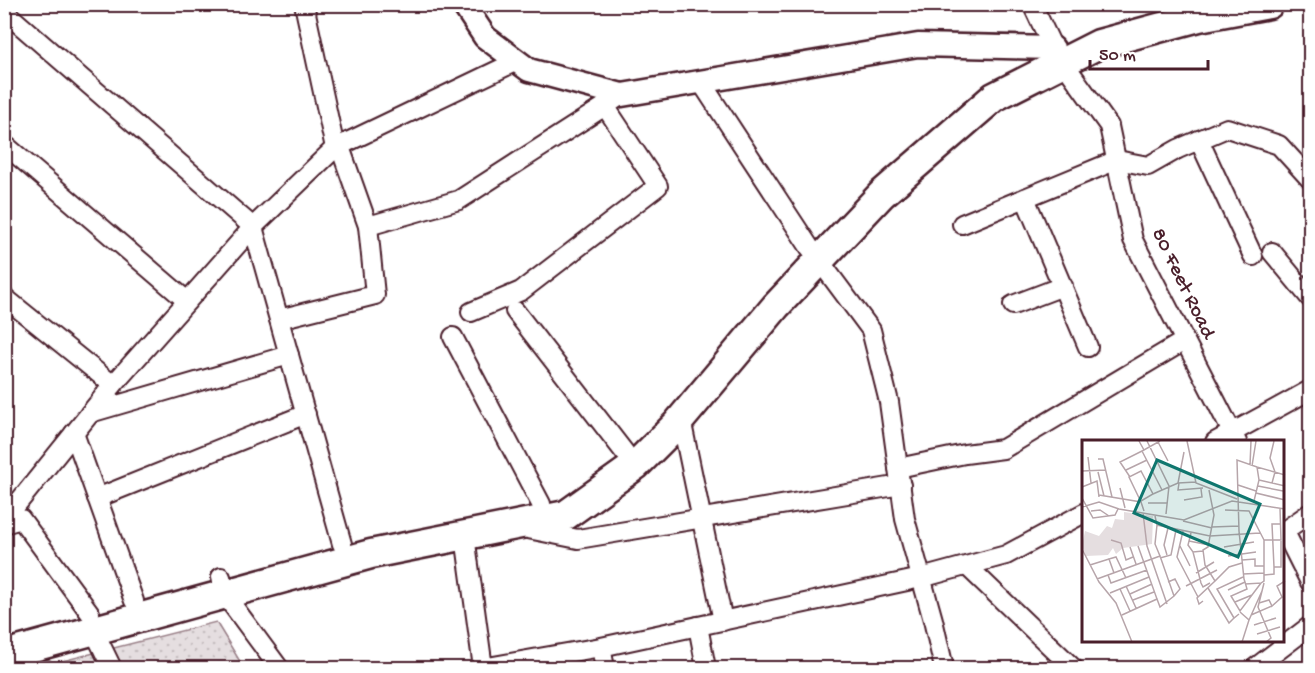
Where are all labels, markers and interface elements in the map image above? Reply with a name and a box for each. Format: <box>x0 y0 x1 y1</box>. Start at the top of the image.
scale bar <box>1090 33 1208 71</box>
text: 50 m <box>1099 46 1136 67</box>
street label: 80 Feet Road <box>1144 224 1220 345</box>
inset map <box>1082 440 1285 643</box>

